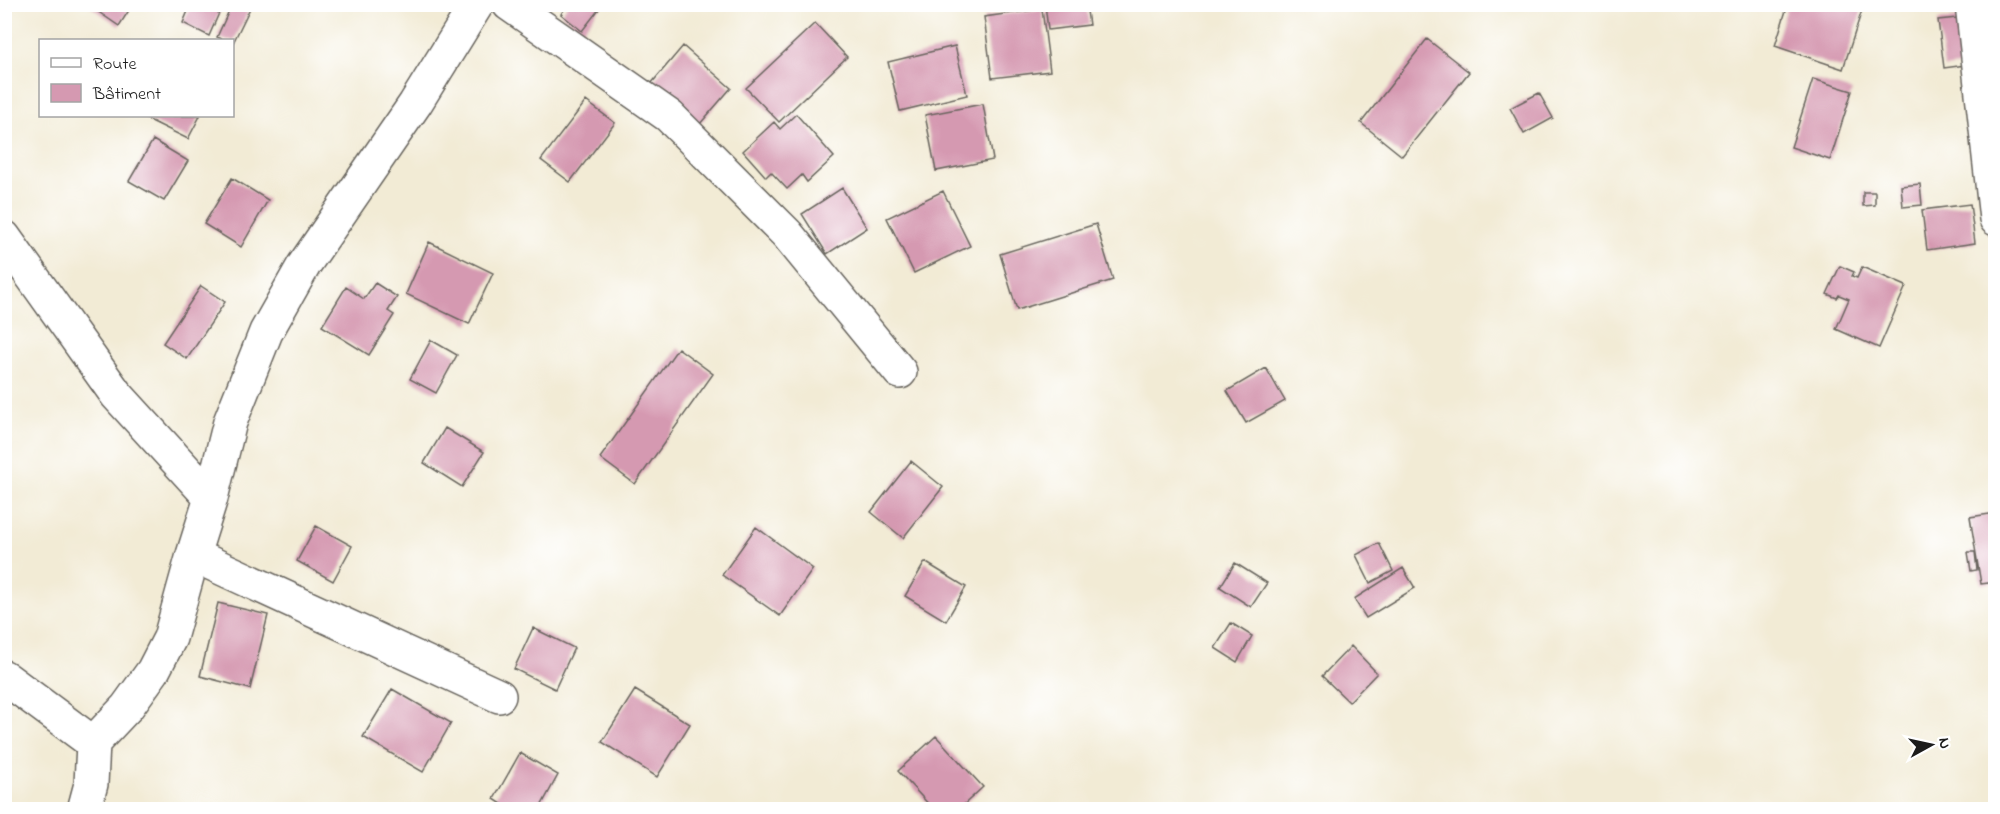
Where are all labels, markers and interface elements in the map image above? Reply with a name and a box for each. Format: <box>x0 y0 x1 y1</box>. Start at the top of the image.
legend <box>39 39 234 117</box>
text: Route <box>93 52 138 78</box>
text: Bâtiment <box>92 82 161 108</box>
north arrow <box>1901 715 1961 775</box>
text: N <box>1931 736 1957 750</box>

